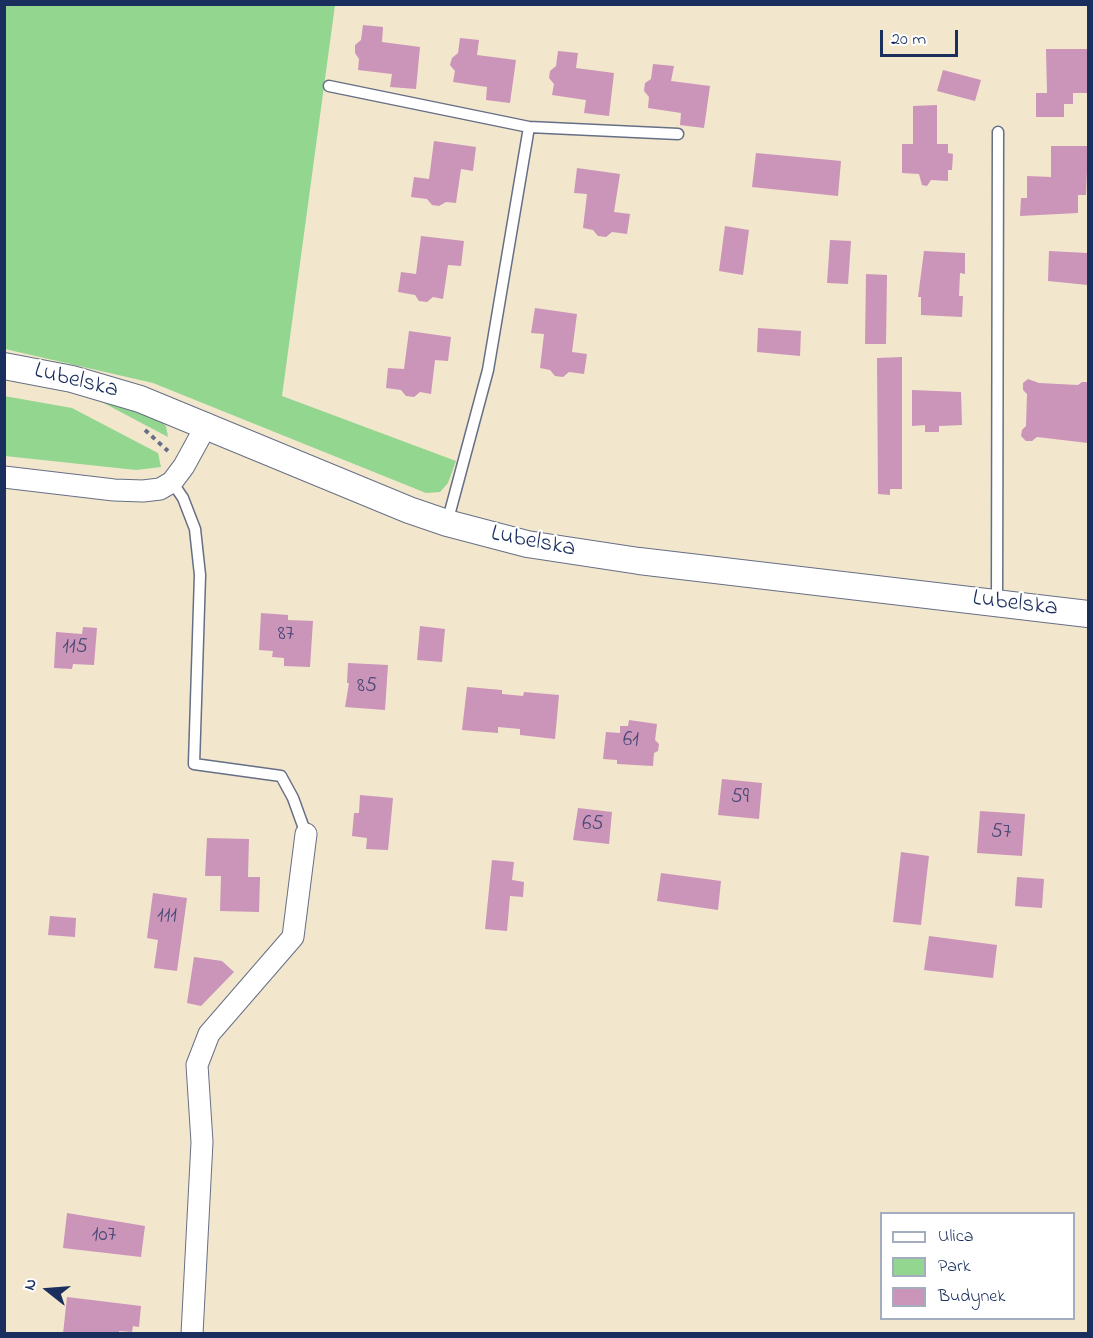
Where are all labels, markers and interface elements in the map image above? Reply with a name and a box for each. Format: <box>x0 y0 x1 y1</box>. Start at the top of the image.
scale bar <box>883 18 961 56</box>
text: 20 m <box>891 27 926 53</box>
street label: Lubelska <box>31 358 121 406</box>
street label: Lubelska <box>488 521 578 565</box>
street label: Lubelska <box>971 585 1059 625</box>
house number: 87 <box>278 623 294 649</box>
house number: 115 <box>62 636 88 662</box>
house number: 85 <box>357 675 377 701</box>
house number: 61 <box>623 729 639 755</box>
house number: 59 <box>731 786 749 812</box>
house number: 65 <box>582 813 604 839</box>
house number: 57 <box>991 821 1011 847</box>
house number: 111 <box>157 905 177 931</box>
legend <box>880 1212 1075 1320</box>
house number: 107 <box>92 1224 116 1250</box>
text: Ulica <box>938 1224 973 1250</box>
text: Park <box>938 1254 971 1280</box>
north arrow <box>18 1260 78 1320</box>
text: N <box>18 1276 44 1293</box>
text: Budynek <box>938 1284 1005 1310</box>

